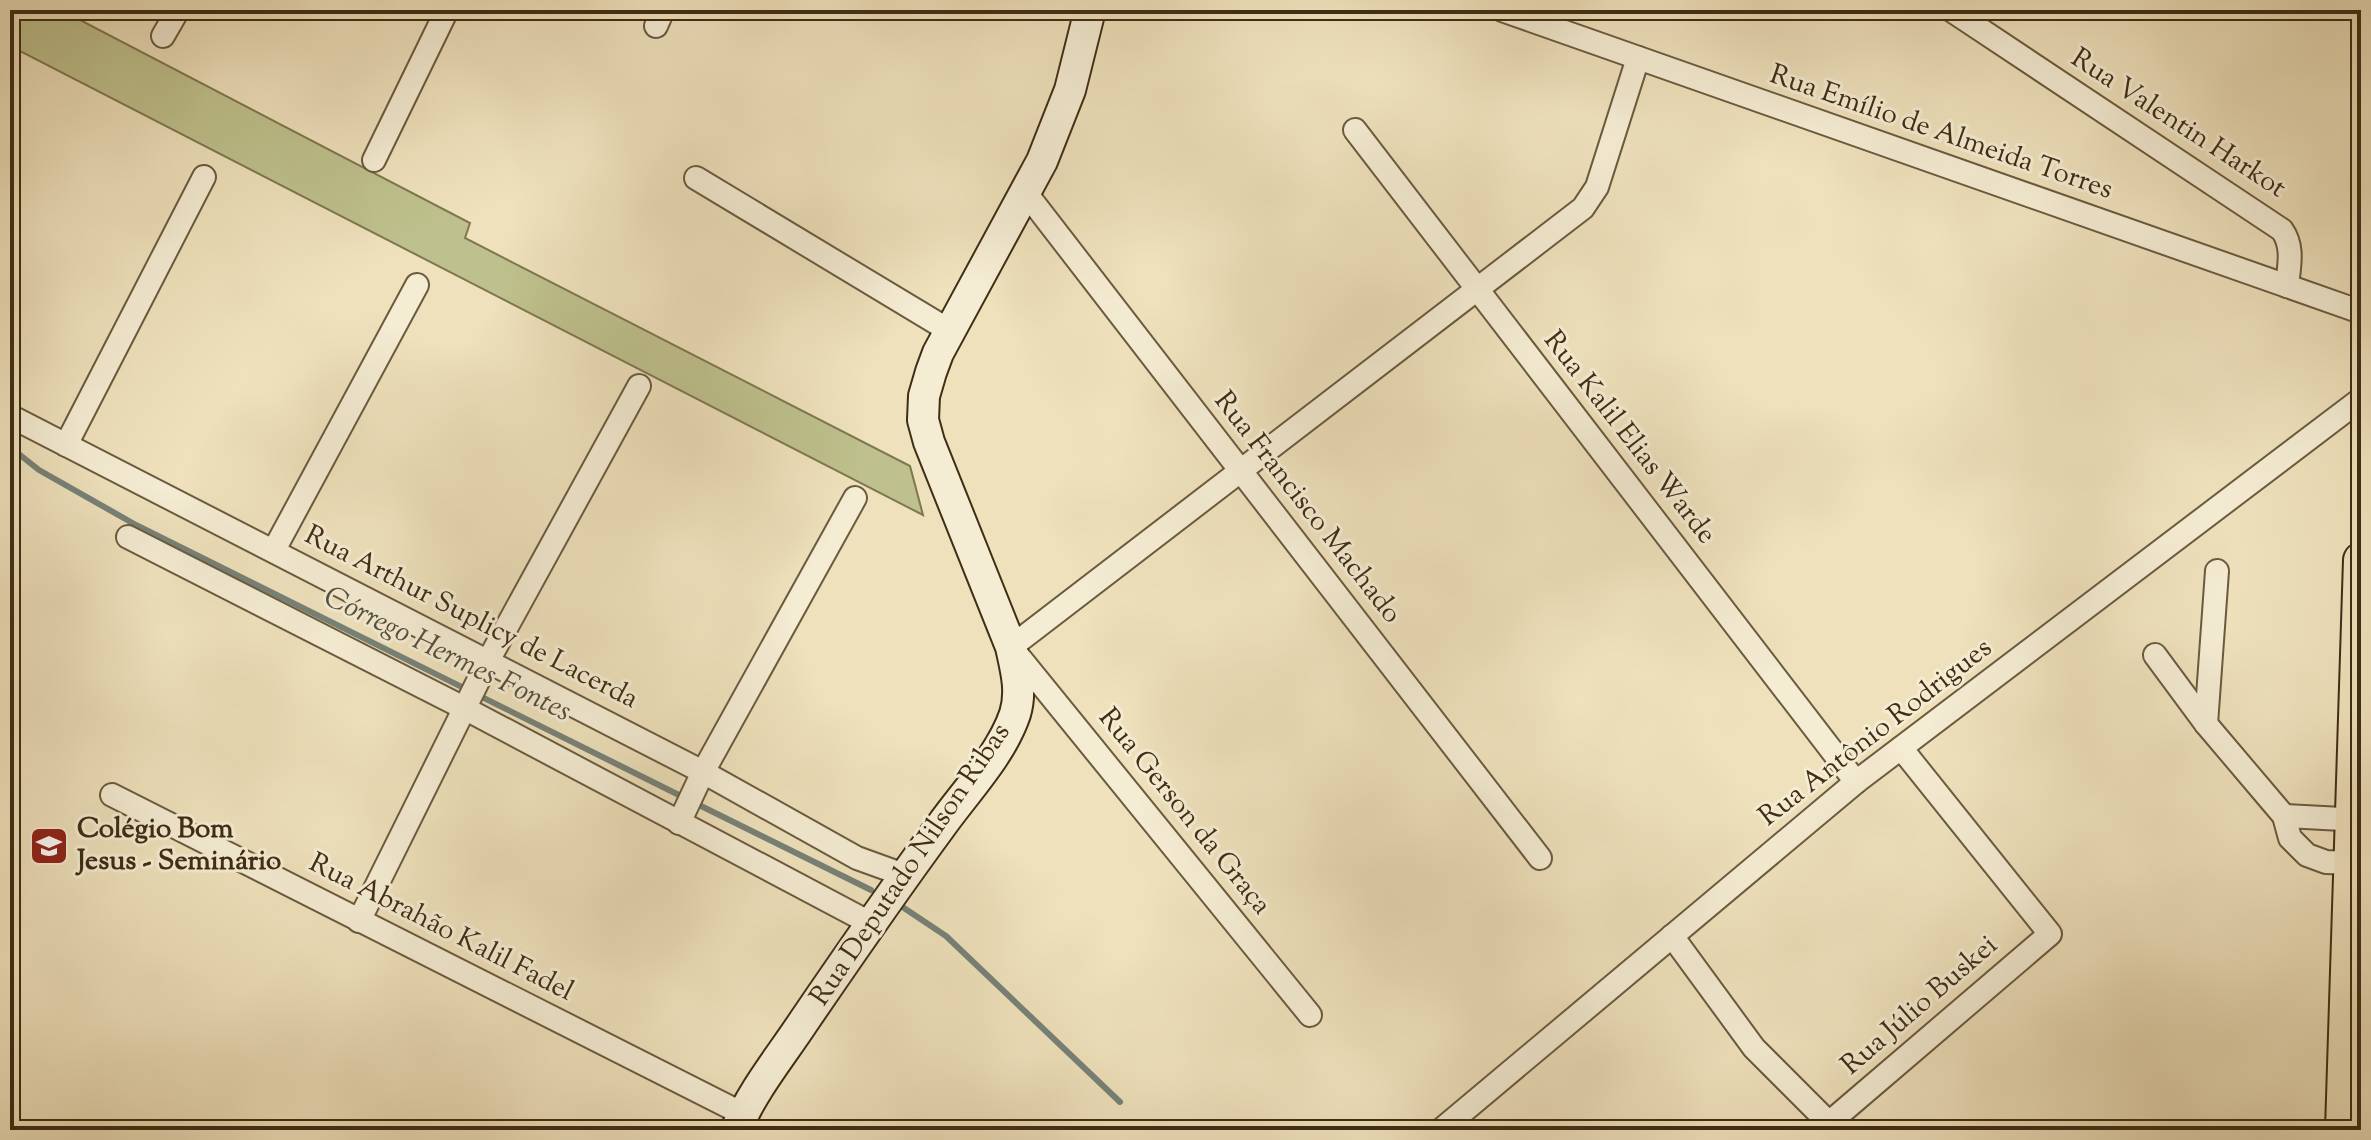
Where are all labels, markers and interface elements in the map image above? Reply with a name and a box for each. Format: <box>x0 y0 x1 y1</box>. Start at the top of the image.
street label: Rua Valentin Harkot <box>2062 39 2294 209</box>
street label: Rua Emílio de Almeida Torres <box>1764 55 2118 211</box>
street label: Rua Kalil Elias Warde <box>1533 323 1725 553</box>
street label: Rua Francisco Machado <box>1203 383 1411 633</box>
street label: Rua Arthur Suplicy de Lacerda <box>297 516 645 720</box>
water label: Córrego Hermes Fontes <box>316 576 578 734</box>
street label: Rua Antônio Rodrigues <box>1751 629 2001 837</box>
street label: Rua Gerson da Graça <box>1088 700 1280 924</box>
street label: Rua Deputado Nilson Ribas <box>801 716 1021 1014</box>
place label: Colégio Bom Jesus - Seminário <box>75 810 281 882</box>
school or university icon: Colégio Bom Jesus - Seminário <box>28 825 70 867</box>
street label: Rua Abrahão Kalil Fadel <box>302 844 580 1012</box>
street label: Rua Júlio Buskei <box>1833 927 2007 1085</box>

